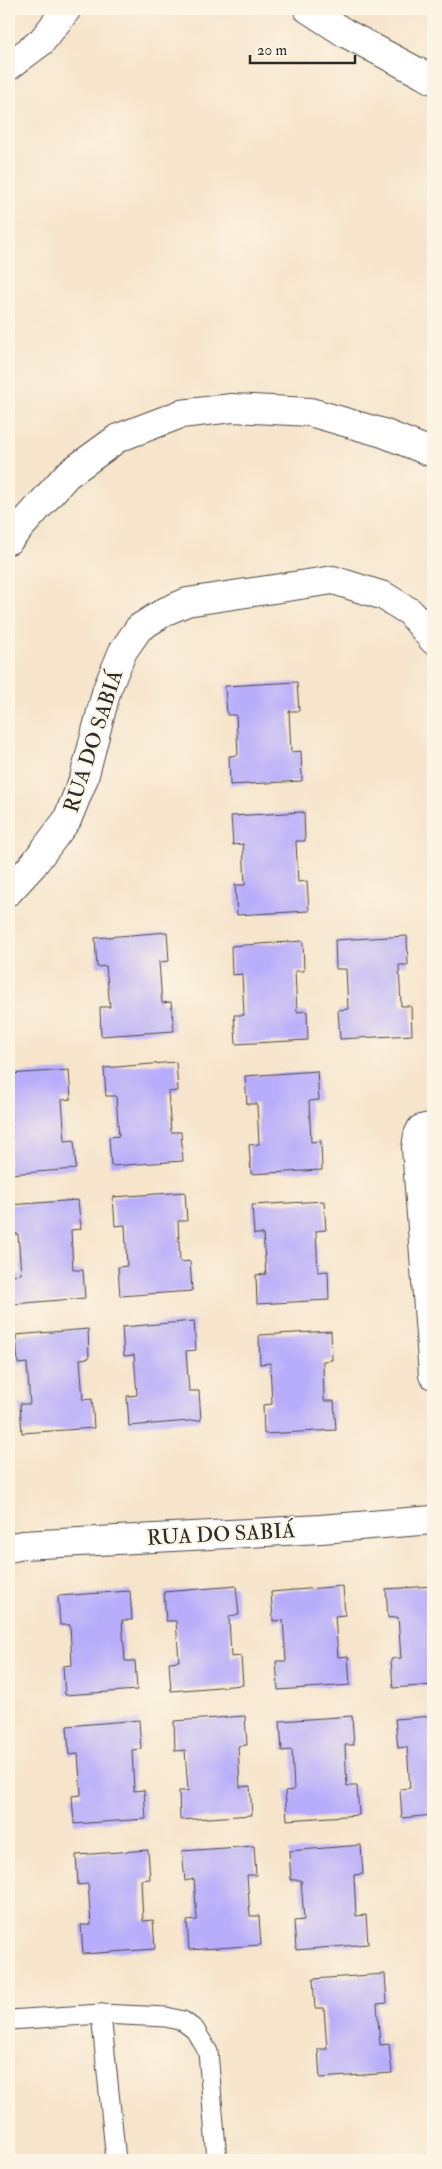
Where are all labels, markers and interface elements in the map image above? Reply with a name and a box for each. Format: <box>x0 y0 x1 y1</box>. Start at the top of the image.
scale bar <box>250 32 354 64</box>
text: 20 m <box>257 41 287 60</box>
street label: RUA DO SABIÁ <box>58 666 129 816</box>
street label: RUA DO SABIÁ <box>146 1517 296 1552</box>

